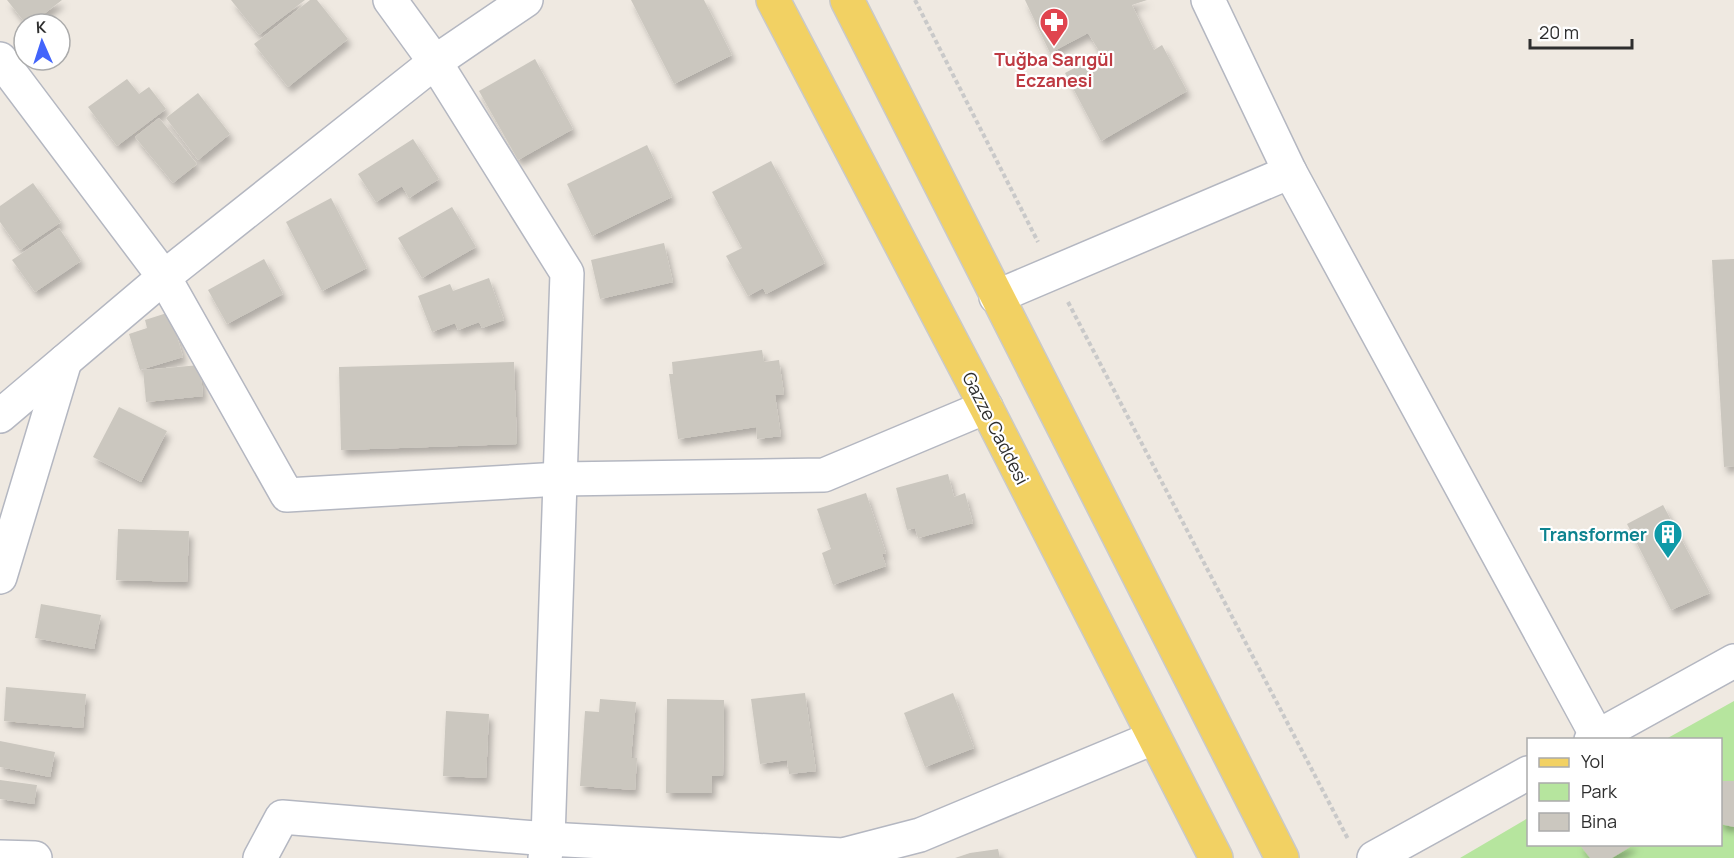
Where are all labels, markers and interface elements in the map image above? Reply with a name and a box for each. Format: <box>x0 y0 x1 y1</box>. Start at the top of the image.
pharmacy icon: Tuğba Sarıgül Eczanesi <box>1038 6 1070 48</box>
north arrow <box>12 12 72 72</box>
scale bar <box>1530 12 1632 50</box>
text: K <box>35 16 48 38</box>
text: 20 m <box>1539 20 1579 44</box>
place label: Tuğba Sarıgül Eczanesi <box>994 47 1114 92</box>
street label: Gazze Caddesi <box>957 368 1035 488</box>
building icon: Transformer <box>1652 518 1684 560</box>
place label: Transformer <box>1540 522 1647 546</box>
legend <box>1527 738 1722 846</box>
text: Yol <box>1581 749 1604 773</box>
text: Park <box>1581 779 1618 803</box>
text: Bina <box>1581 809 1617 833</box>

